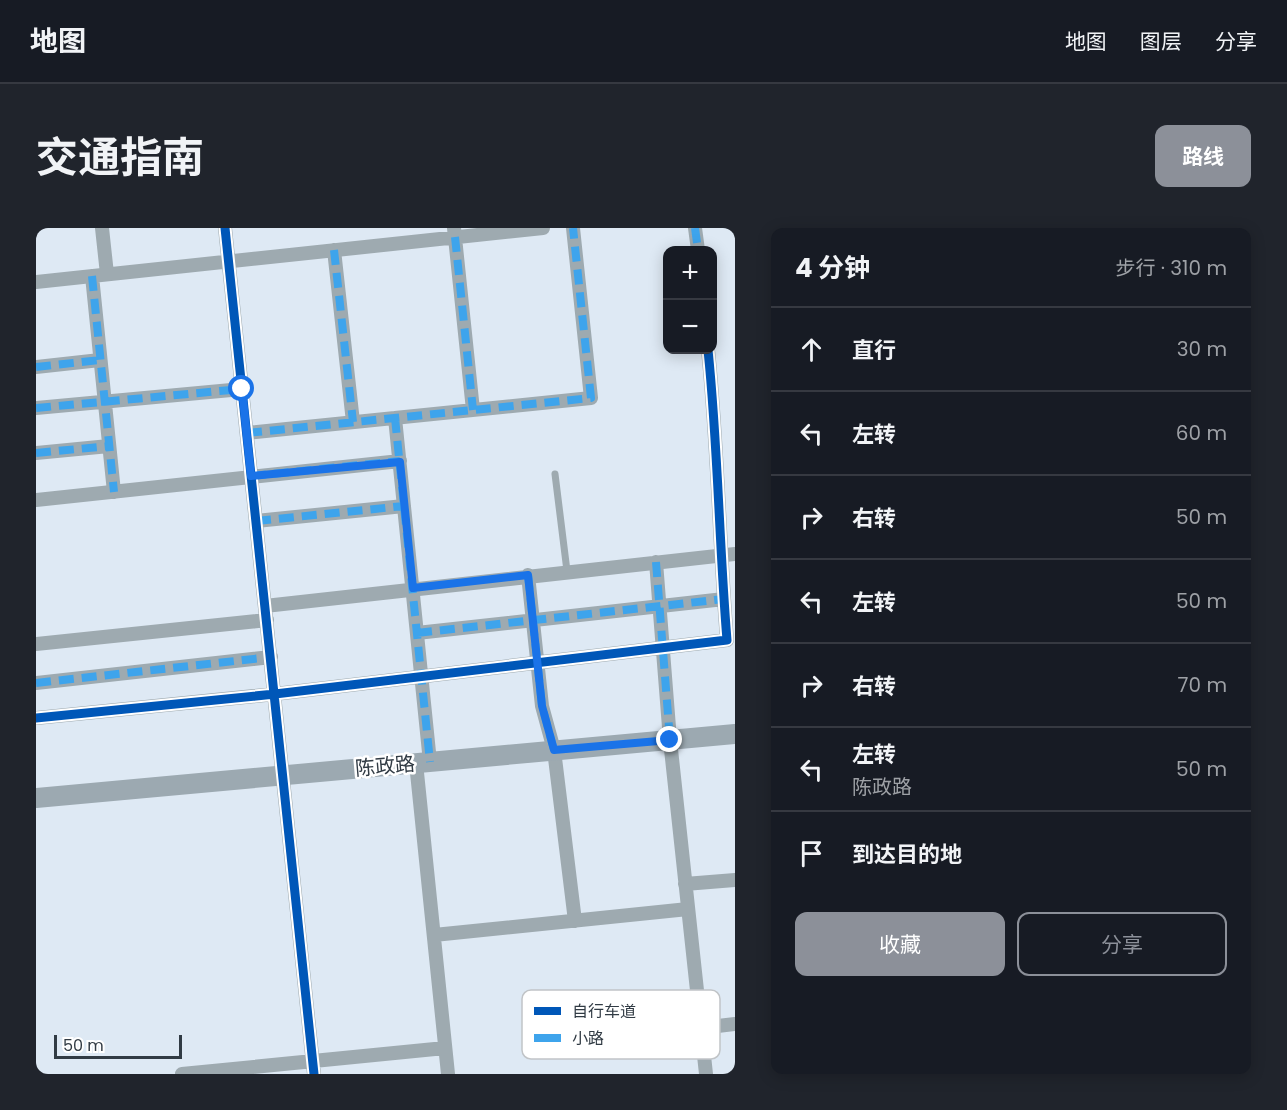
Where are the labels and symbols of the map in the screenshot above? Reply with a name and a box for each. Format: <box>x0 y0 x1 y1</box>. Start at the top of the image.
route start <box>228 375 254 401</box>
route end <box>656 726 682 752</box>
street label: 陈政路 <box>354 749 416 783</box>
legend <box>522 990 720 1059</box>
text: 自行车道 <box>572 1000 636 1023</box>
text: 小路 <box>572 1027 604 1050</box>
scale bar <box>54 1032 182 1060</box>

